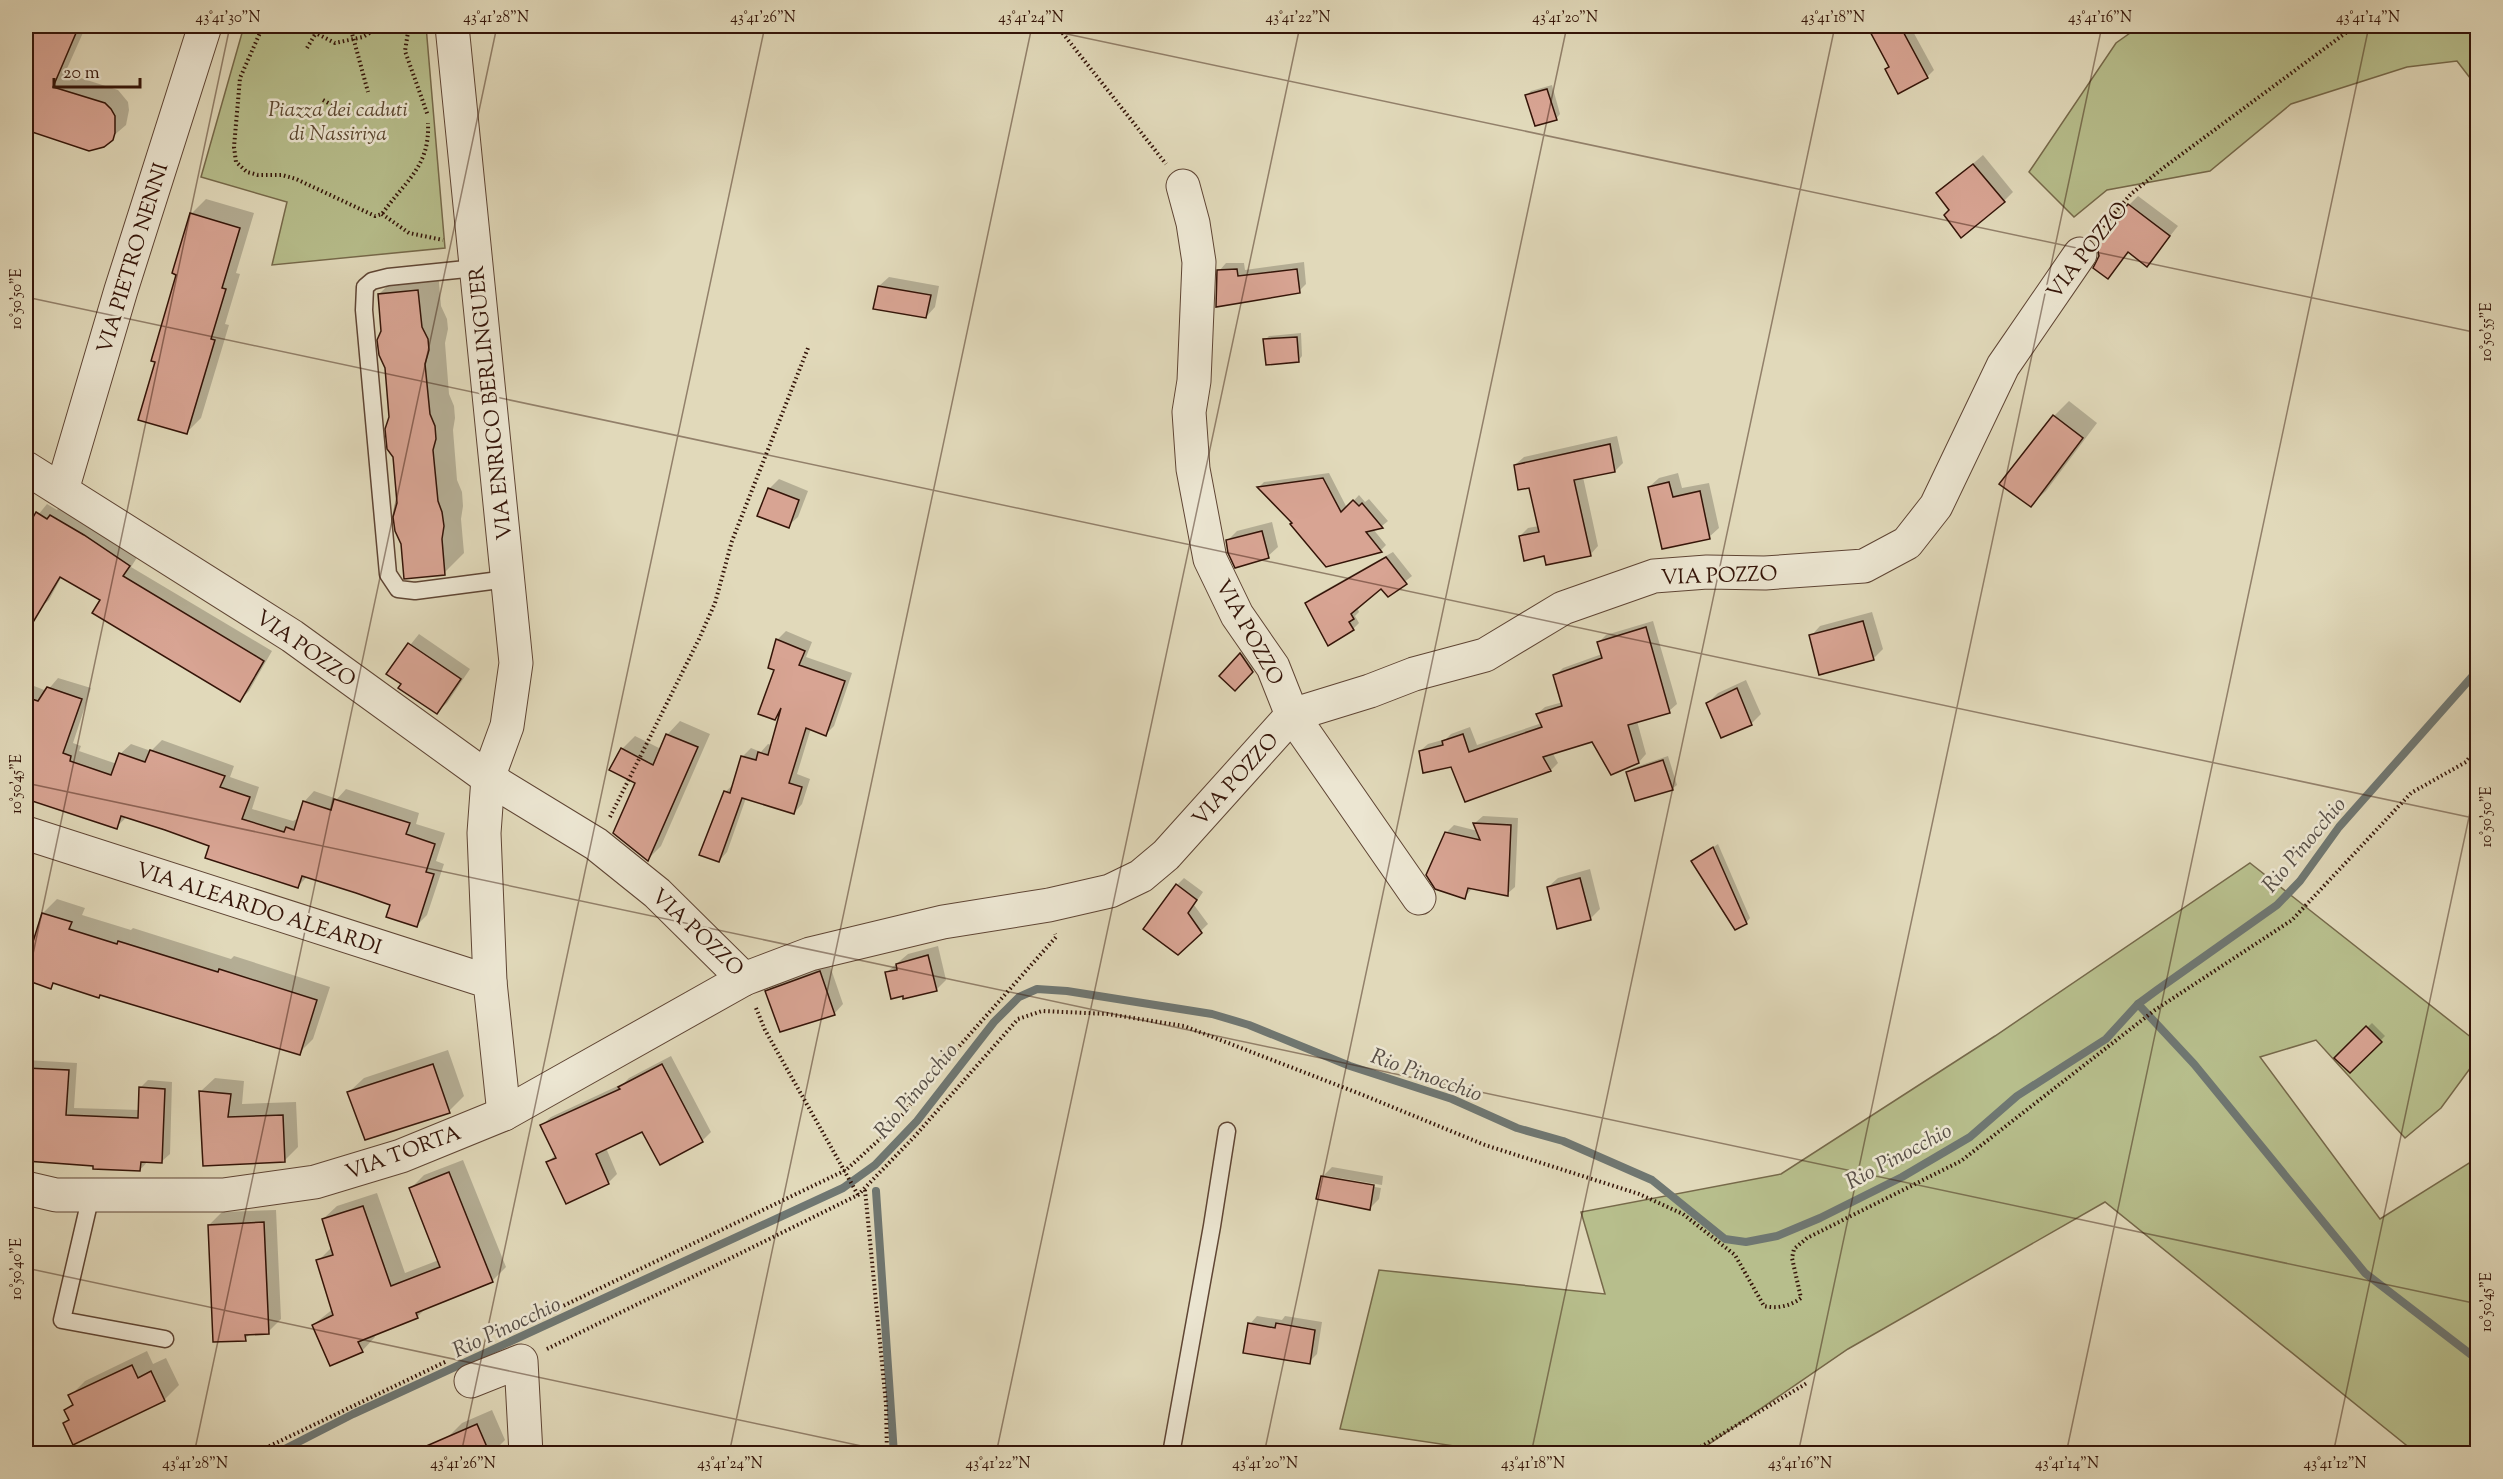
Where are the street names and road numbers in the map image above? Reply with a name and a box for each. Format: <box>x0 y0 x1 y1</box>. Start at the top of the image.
street label: VIA PIETRO NENNI <box>91 159 177 358</box>
street label: VIA POZZO <box>2041 196 2136 306</box>
street label: VIA ENRICO BERLINGUER <box>463 264 521 541</box>
street label: VIA POZZO <box>1660 560 1778 594</box>
street label: VIA POZZO <box>1207 575 1290 691</box>
street label: VIA POZZO <box>248 604 361 695</box>
street label: VIA POZZO <box>1186 727 1287 834</box>
street label: VIA ALEARDO ALEARDI <box>132 856 385 964</box>
street label: VIA POZZO <box>644 883 750 984</box>
street label: VIA TORTA <box>342 1119 466 1189</box>

